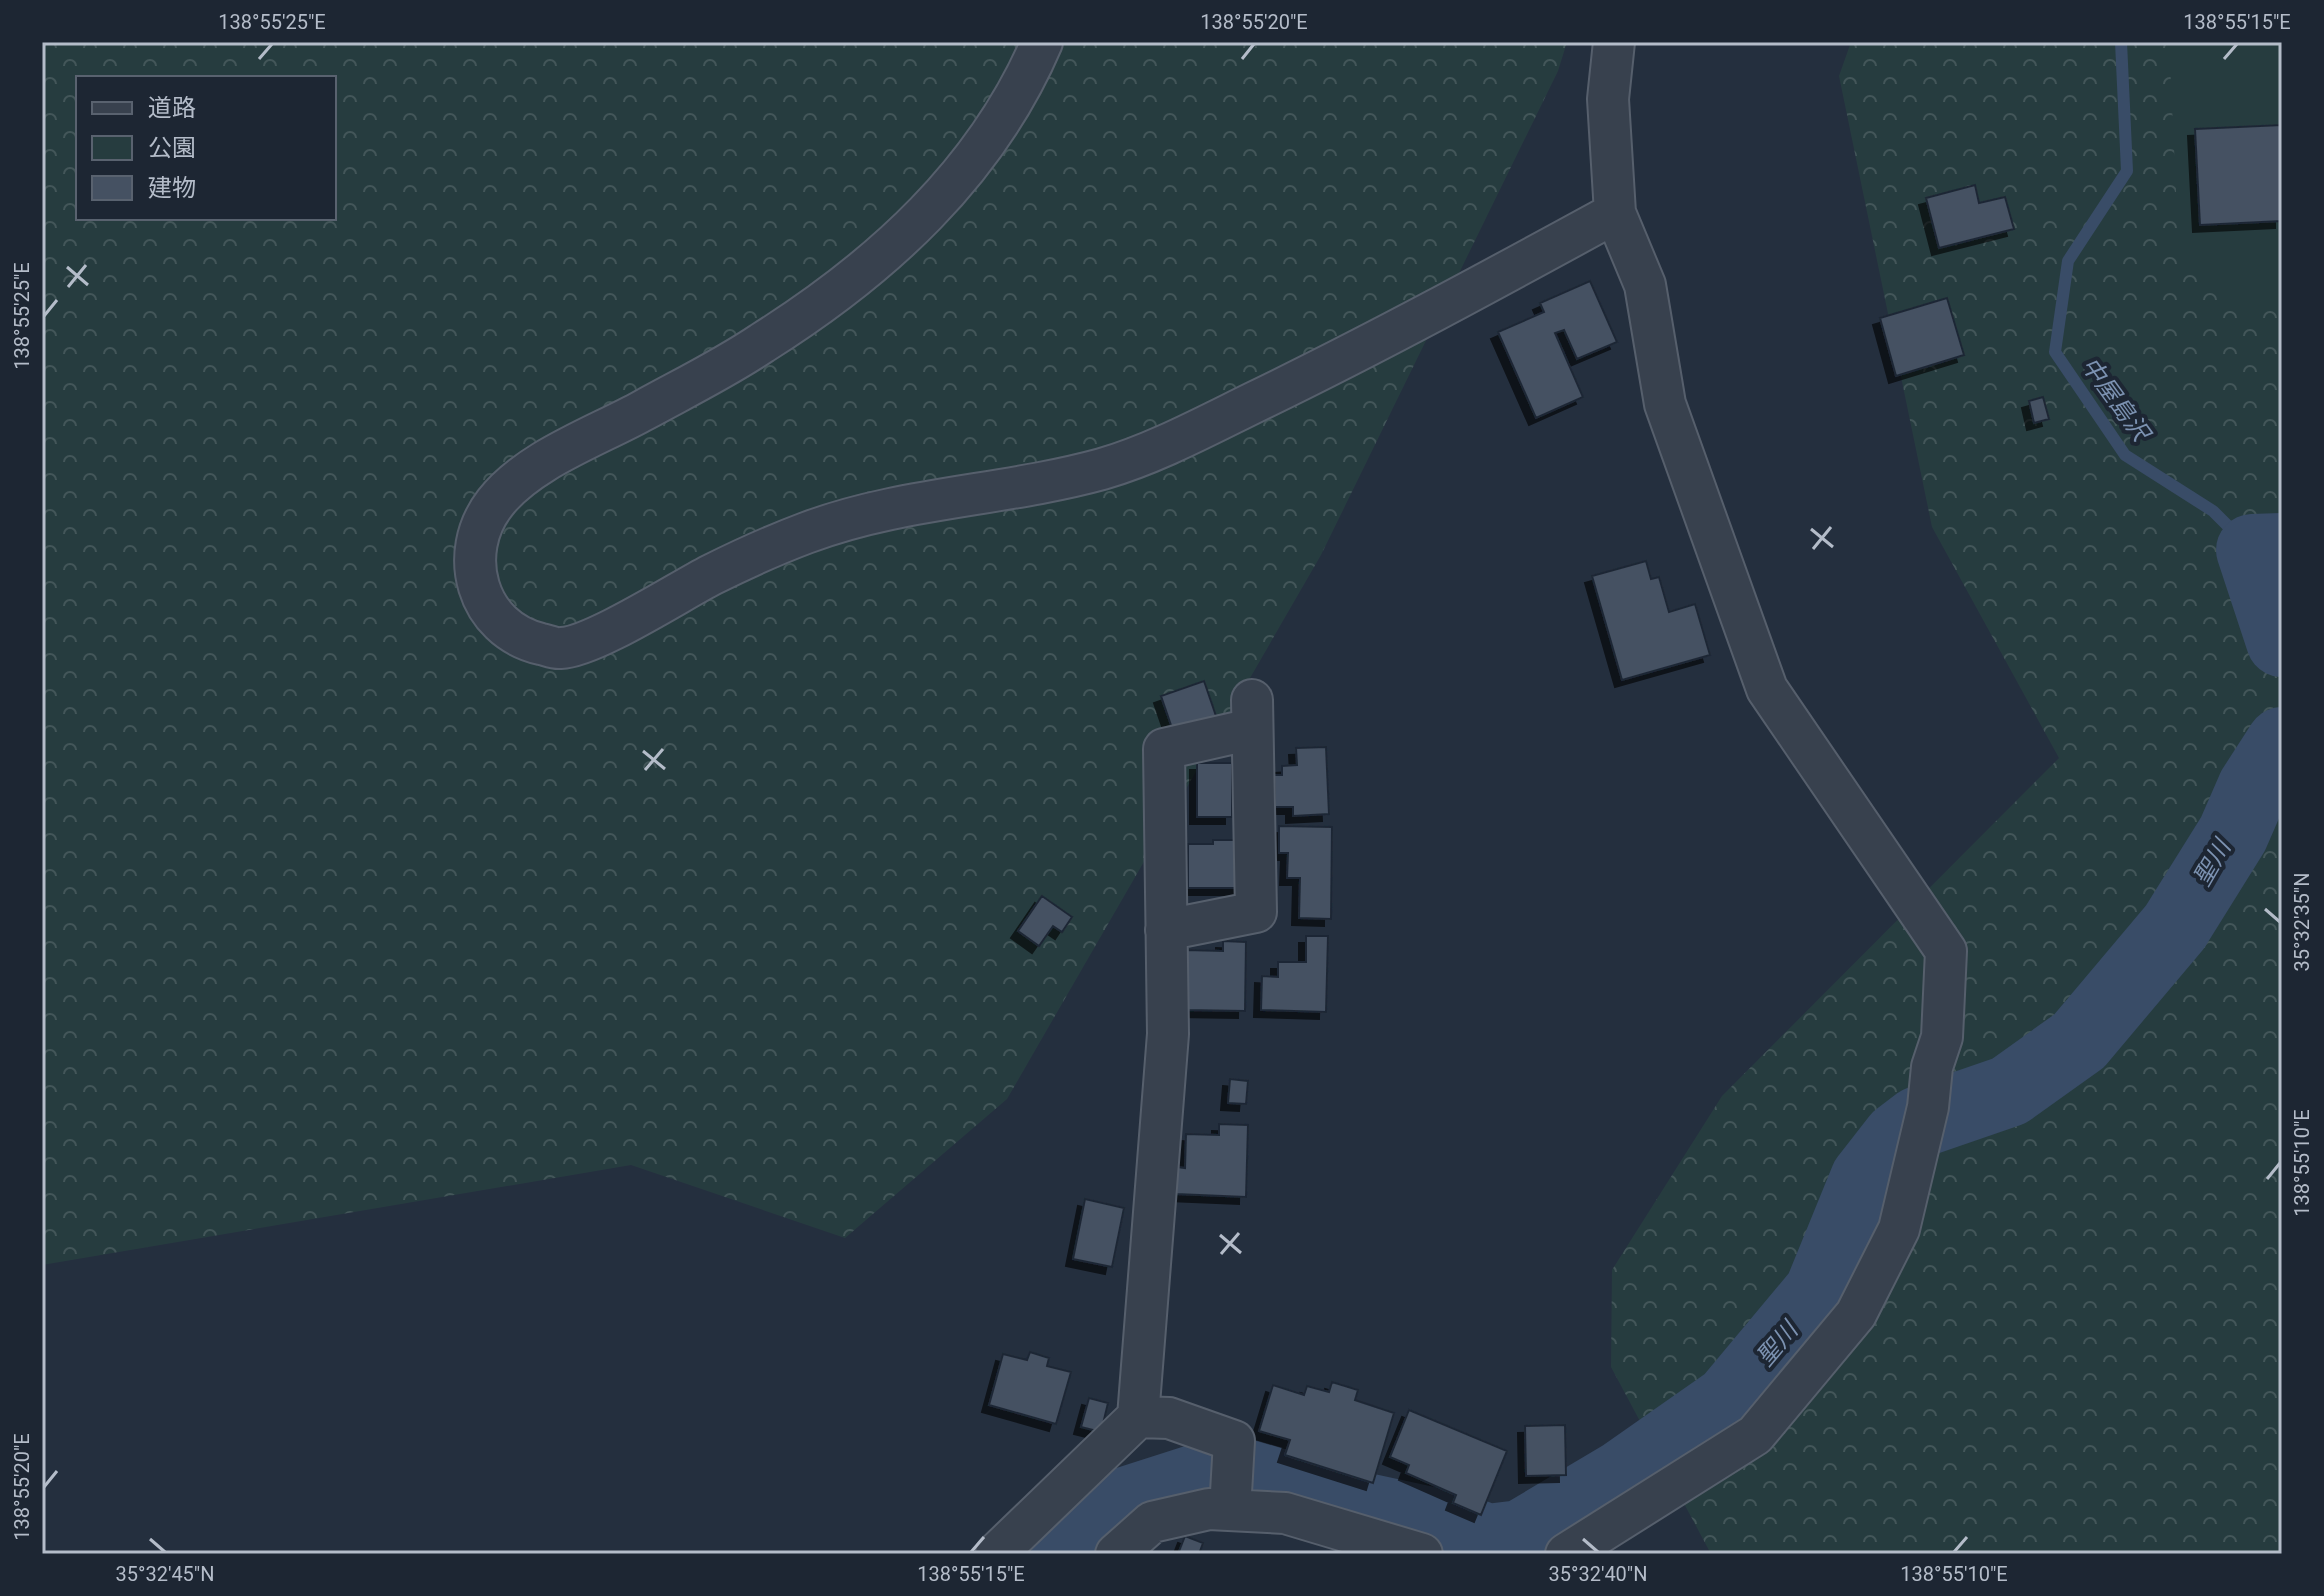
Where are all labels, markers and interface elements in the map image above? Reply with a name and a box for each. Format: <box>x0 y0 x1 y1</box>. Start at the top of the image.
text: 138°55'25"E <box>218 10 326 34</box>
text: 138°55'20"E <box>1200 10 1308 34</box>
text: 138°55'15"E <box>2183 10 2291 34</box>
legend <box>76 76 336 220</box>
text: 道路 <box>148 94 196 122</box>
text: 公園 <box>148 134 196 162</box>
text: 建物 <box>148 174 196 202</box>
text: 138°55'25"E <box>10 262 34 370</box>
water label: 中屋島沢 <box>2075 352 2156 448</box>
water label: 聖川 <box>2188 833 2238 891</box>
text: 35°32'35"N <box>2290 872 2314 972</box>
text: 138°55'10"E <box>2290 1109 2314 1217</box>
water label: 聖川 <box>1751 1314 1805 1371</box>
text: 138°55'20"E <box>10 1433 34 1541</box>
text: 35°32'45"N <box>115 1562 215 1586</box>
text: 138°55'15"E <box>917 1562 1025 1586</box>
text: 35°32'40"N <box>1548 1562 1648 1586</box>
text: 138°55'10"E <box>1900 1562 2008 1586</box>

